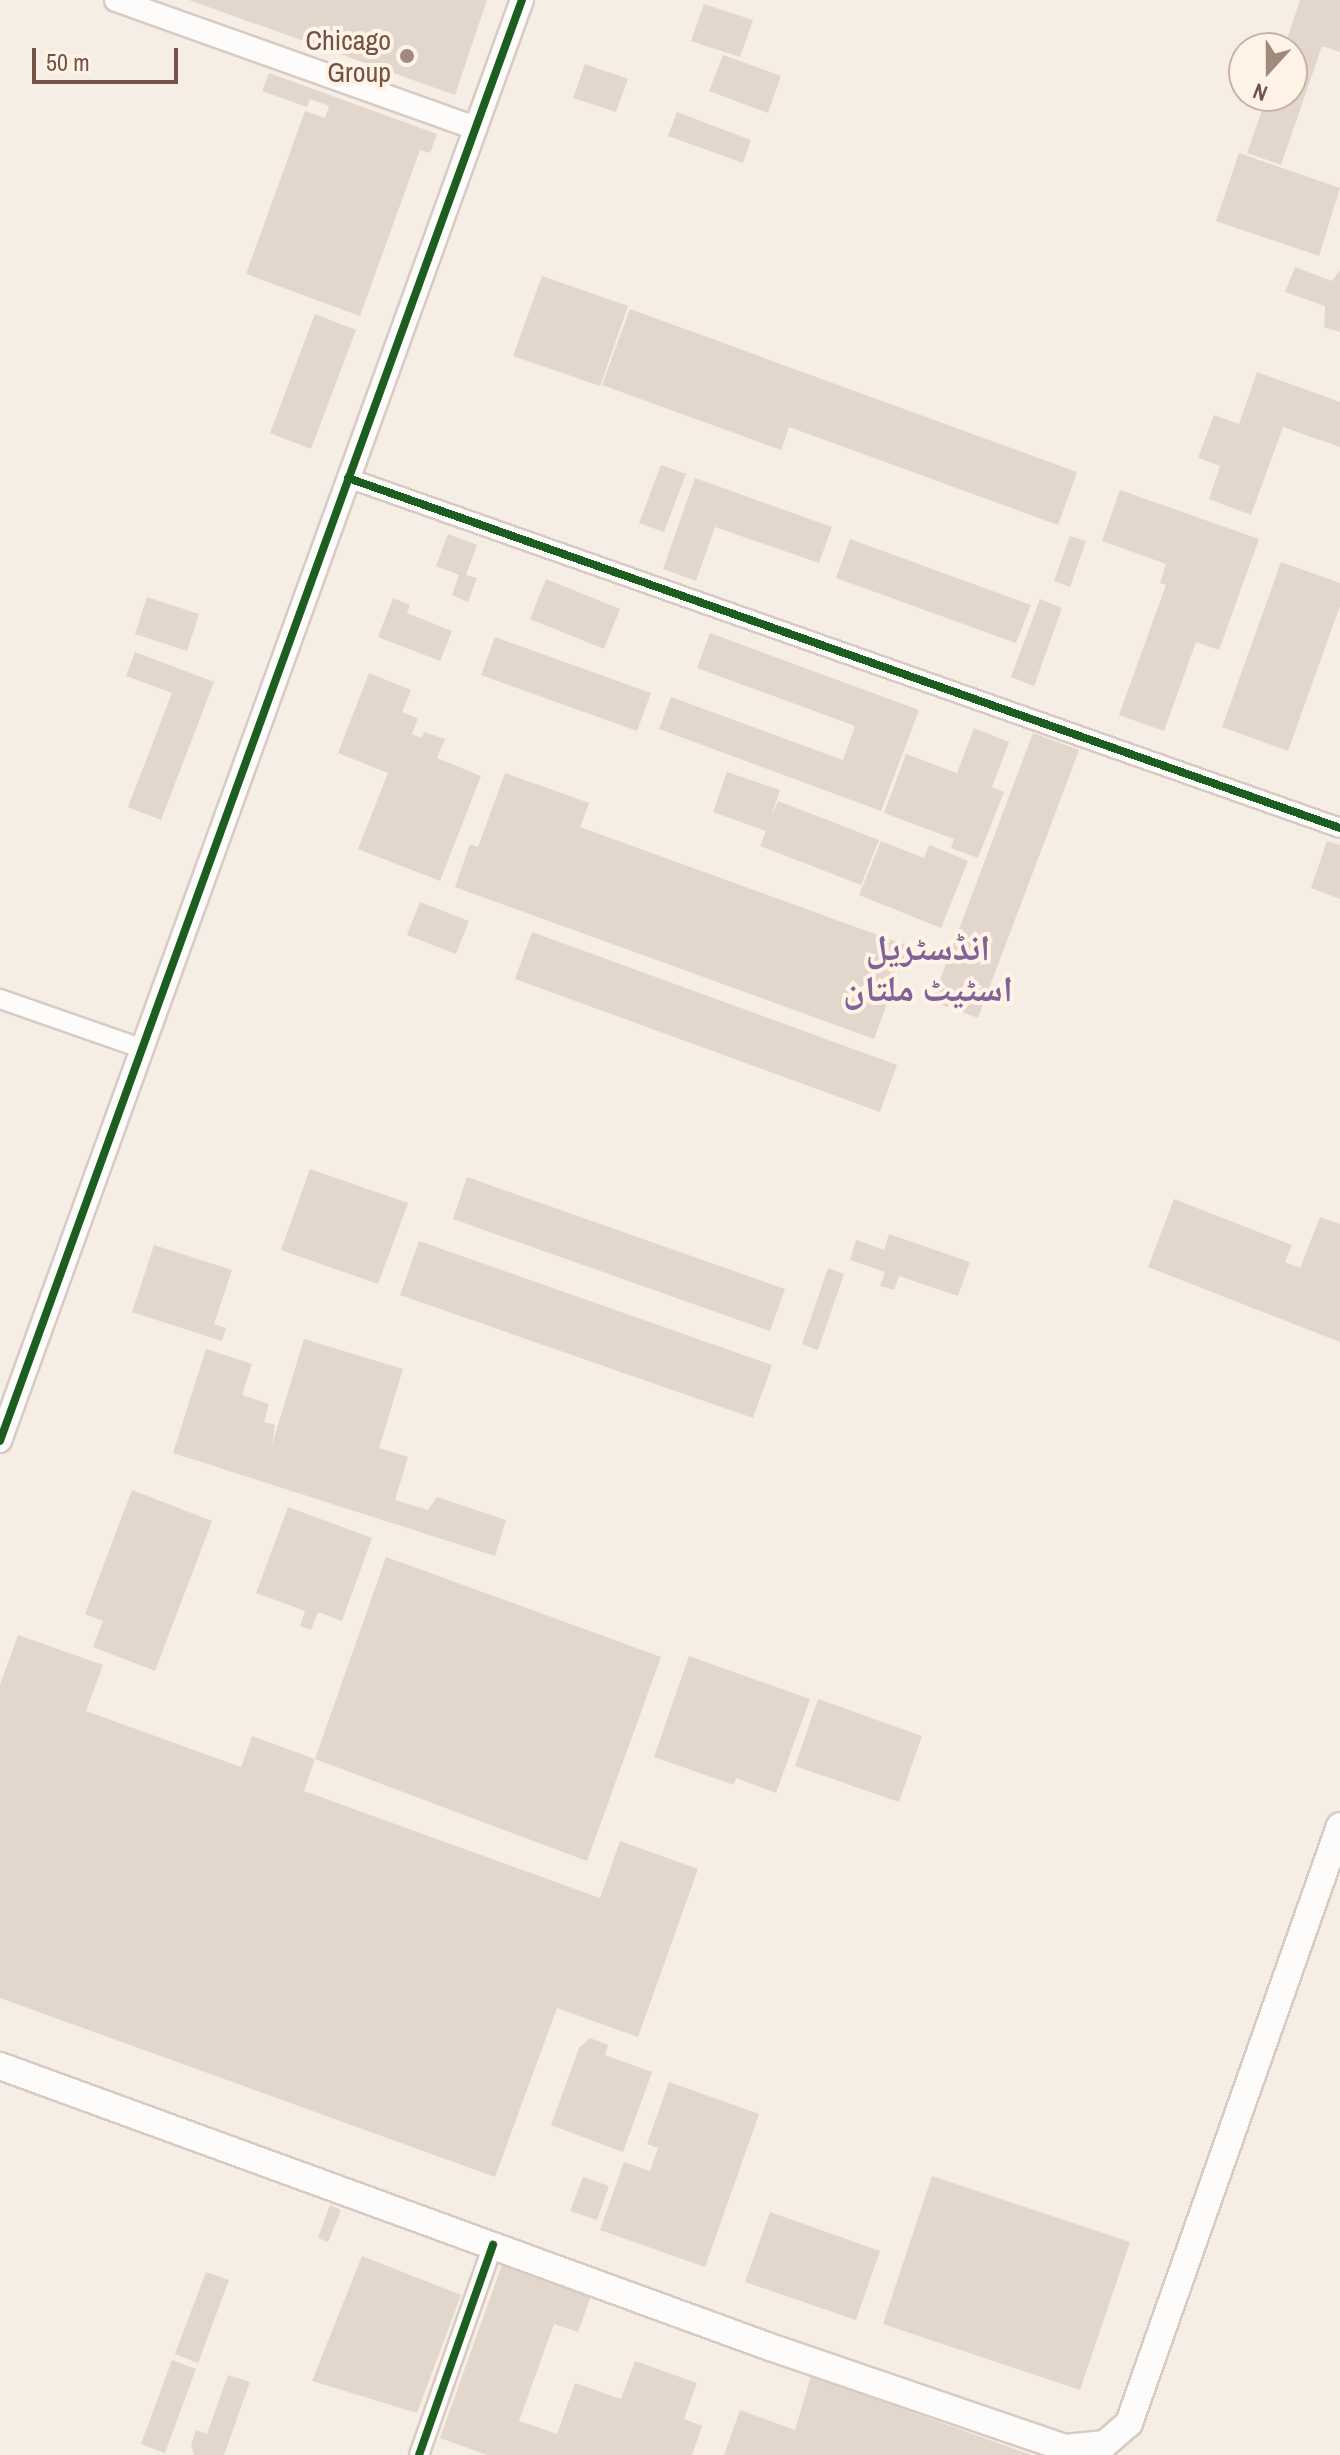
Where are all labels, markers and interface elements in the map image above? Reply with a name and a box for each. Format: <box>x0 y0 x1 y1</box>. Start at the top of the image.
place label: Chicago Group <box>305 23 391 89</box>
scale bar <box>36 32 182 82</box>
north arrow <box>1228 32 1308 112</box>
text: 50 m <box>46 46 90 78</box>
marker: Chicago Group <box>398 47 416 65</box>
text: N <box>1249 76 1272 109</box>
district label: انڈسٹریل اسٹیٹ ملتان <box>843 925 1013 1010</box>

